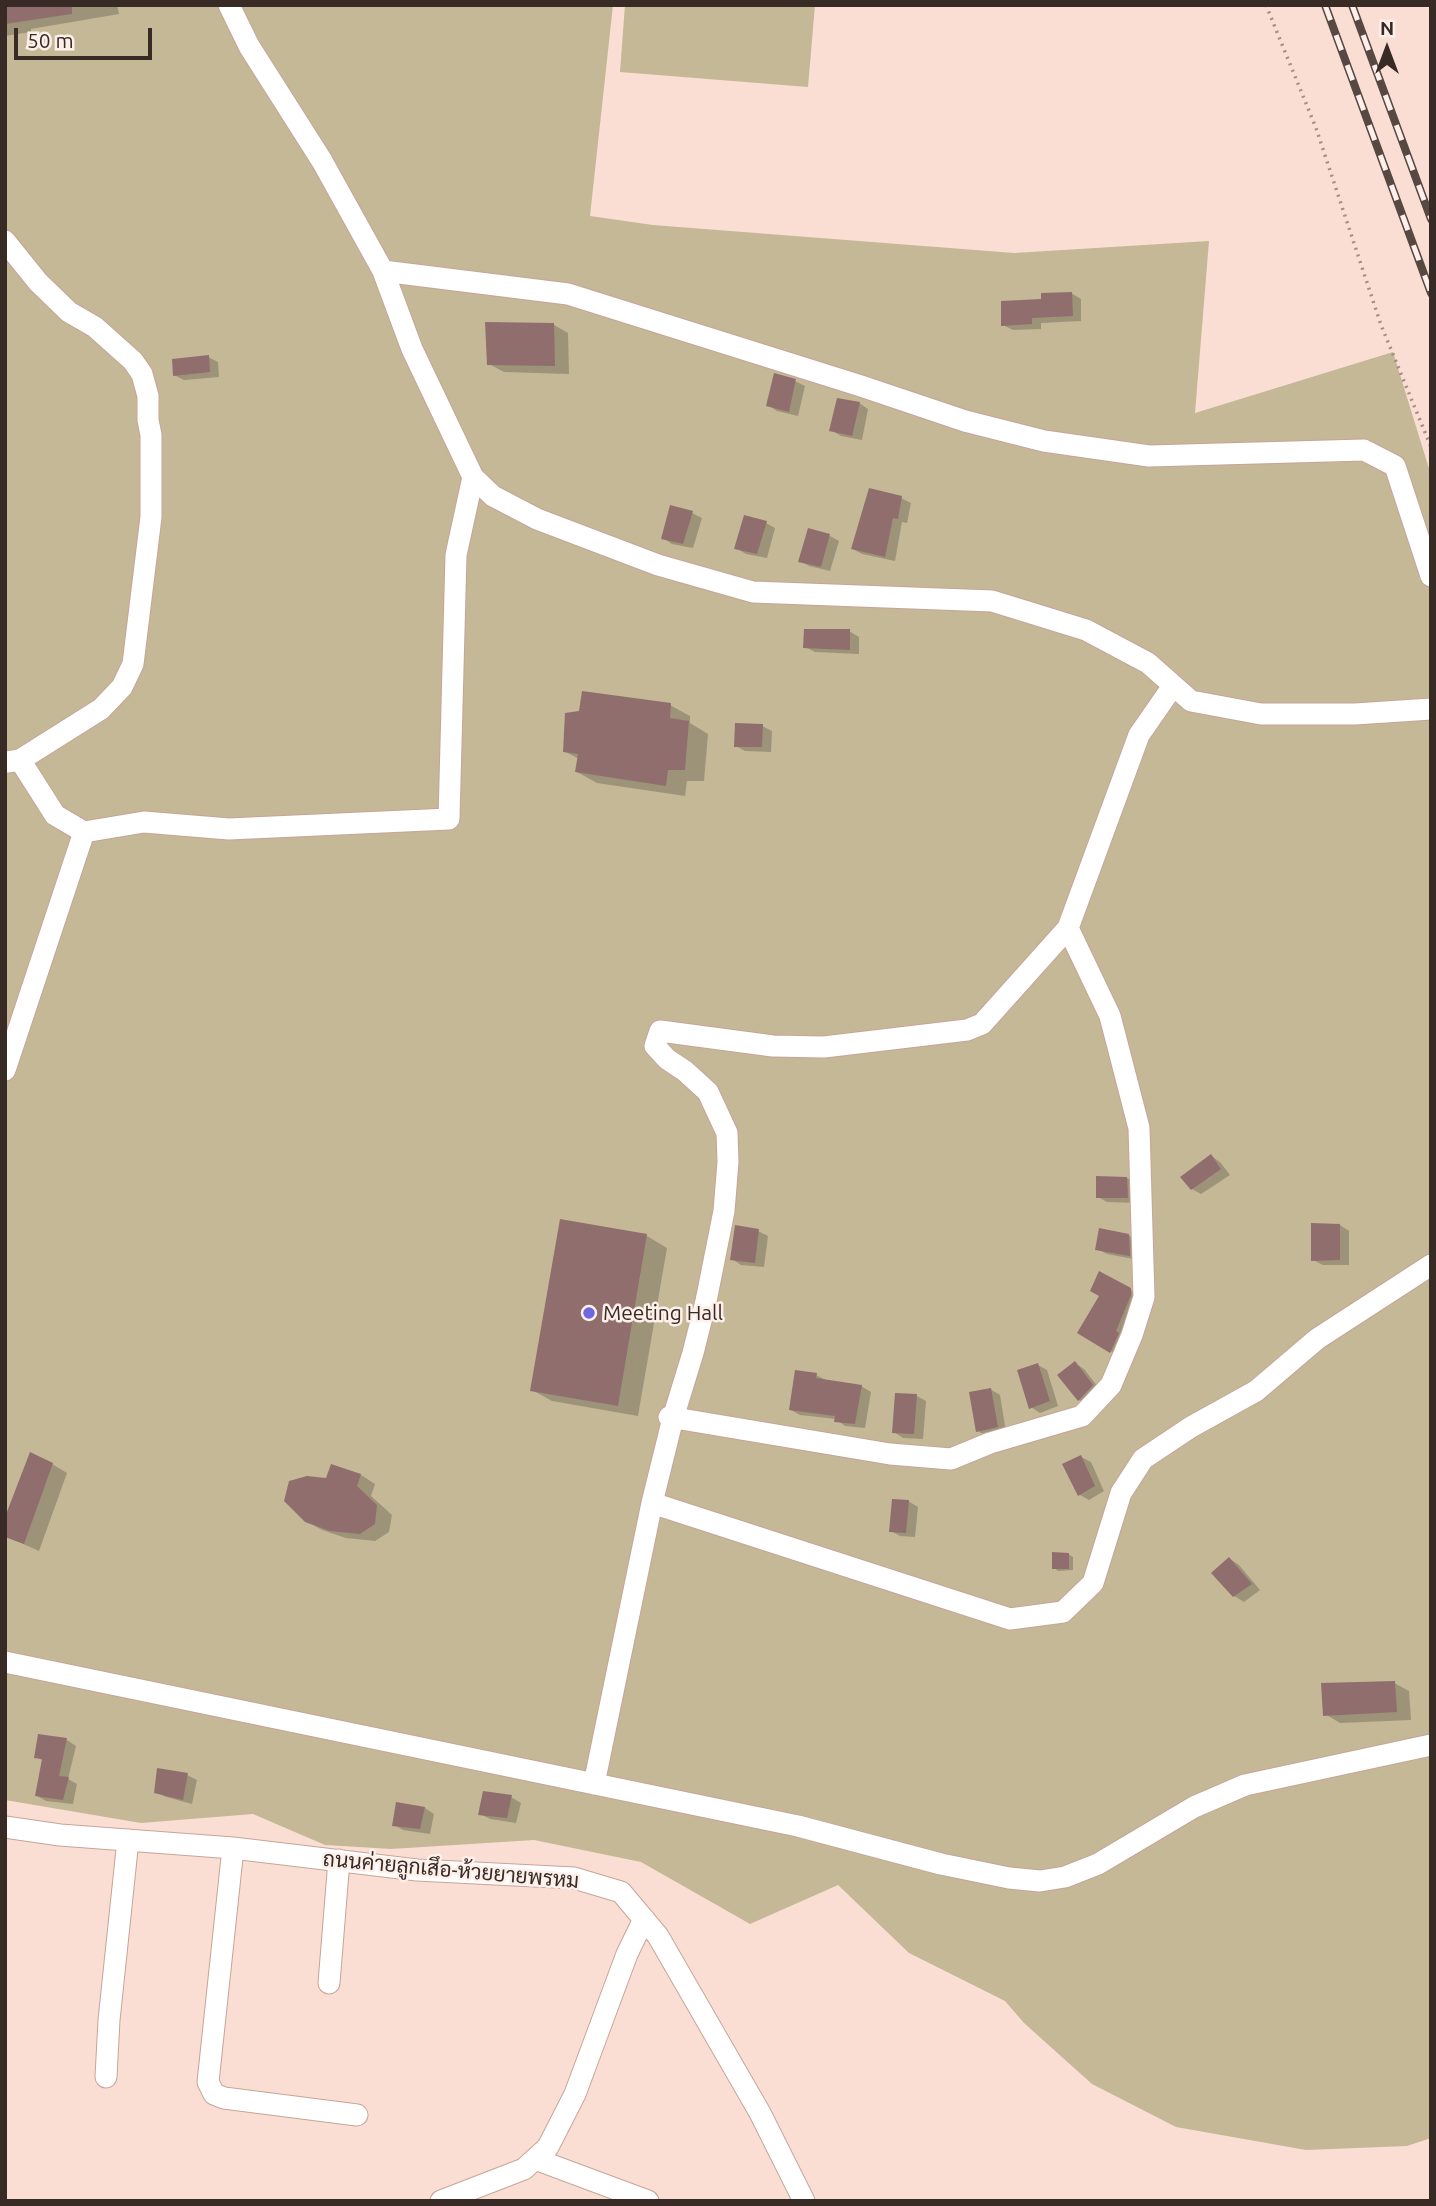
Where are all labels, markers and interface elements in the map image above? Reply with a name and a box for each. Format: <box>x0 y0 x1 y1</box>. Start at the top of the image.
scale bar <box>18 14 156 58</box>
north arrow <box>1352 14 1422 84</box>
text: N <box>1380 17 1394 39</box>
text: 50 m <box>27 28 74 52</box>
place label: Meeting Hall <box>603 1300 723 1326</box>
marker: Meeting Hall <box>581 1305 597 1321</box>
street label: ถนนค่ายลูกเสึอ-ห้วยยายพรหม <box>322 1846 580 1894</box>

